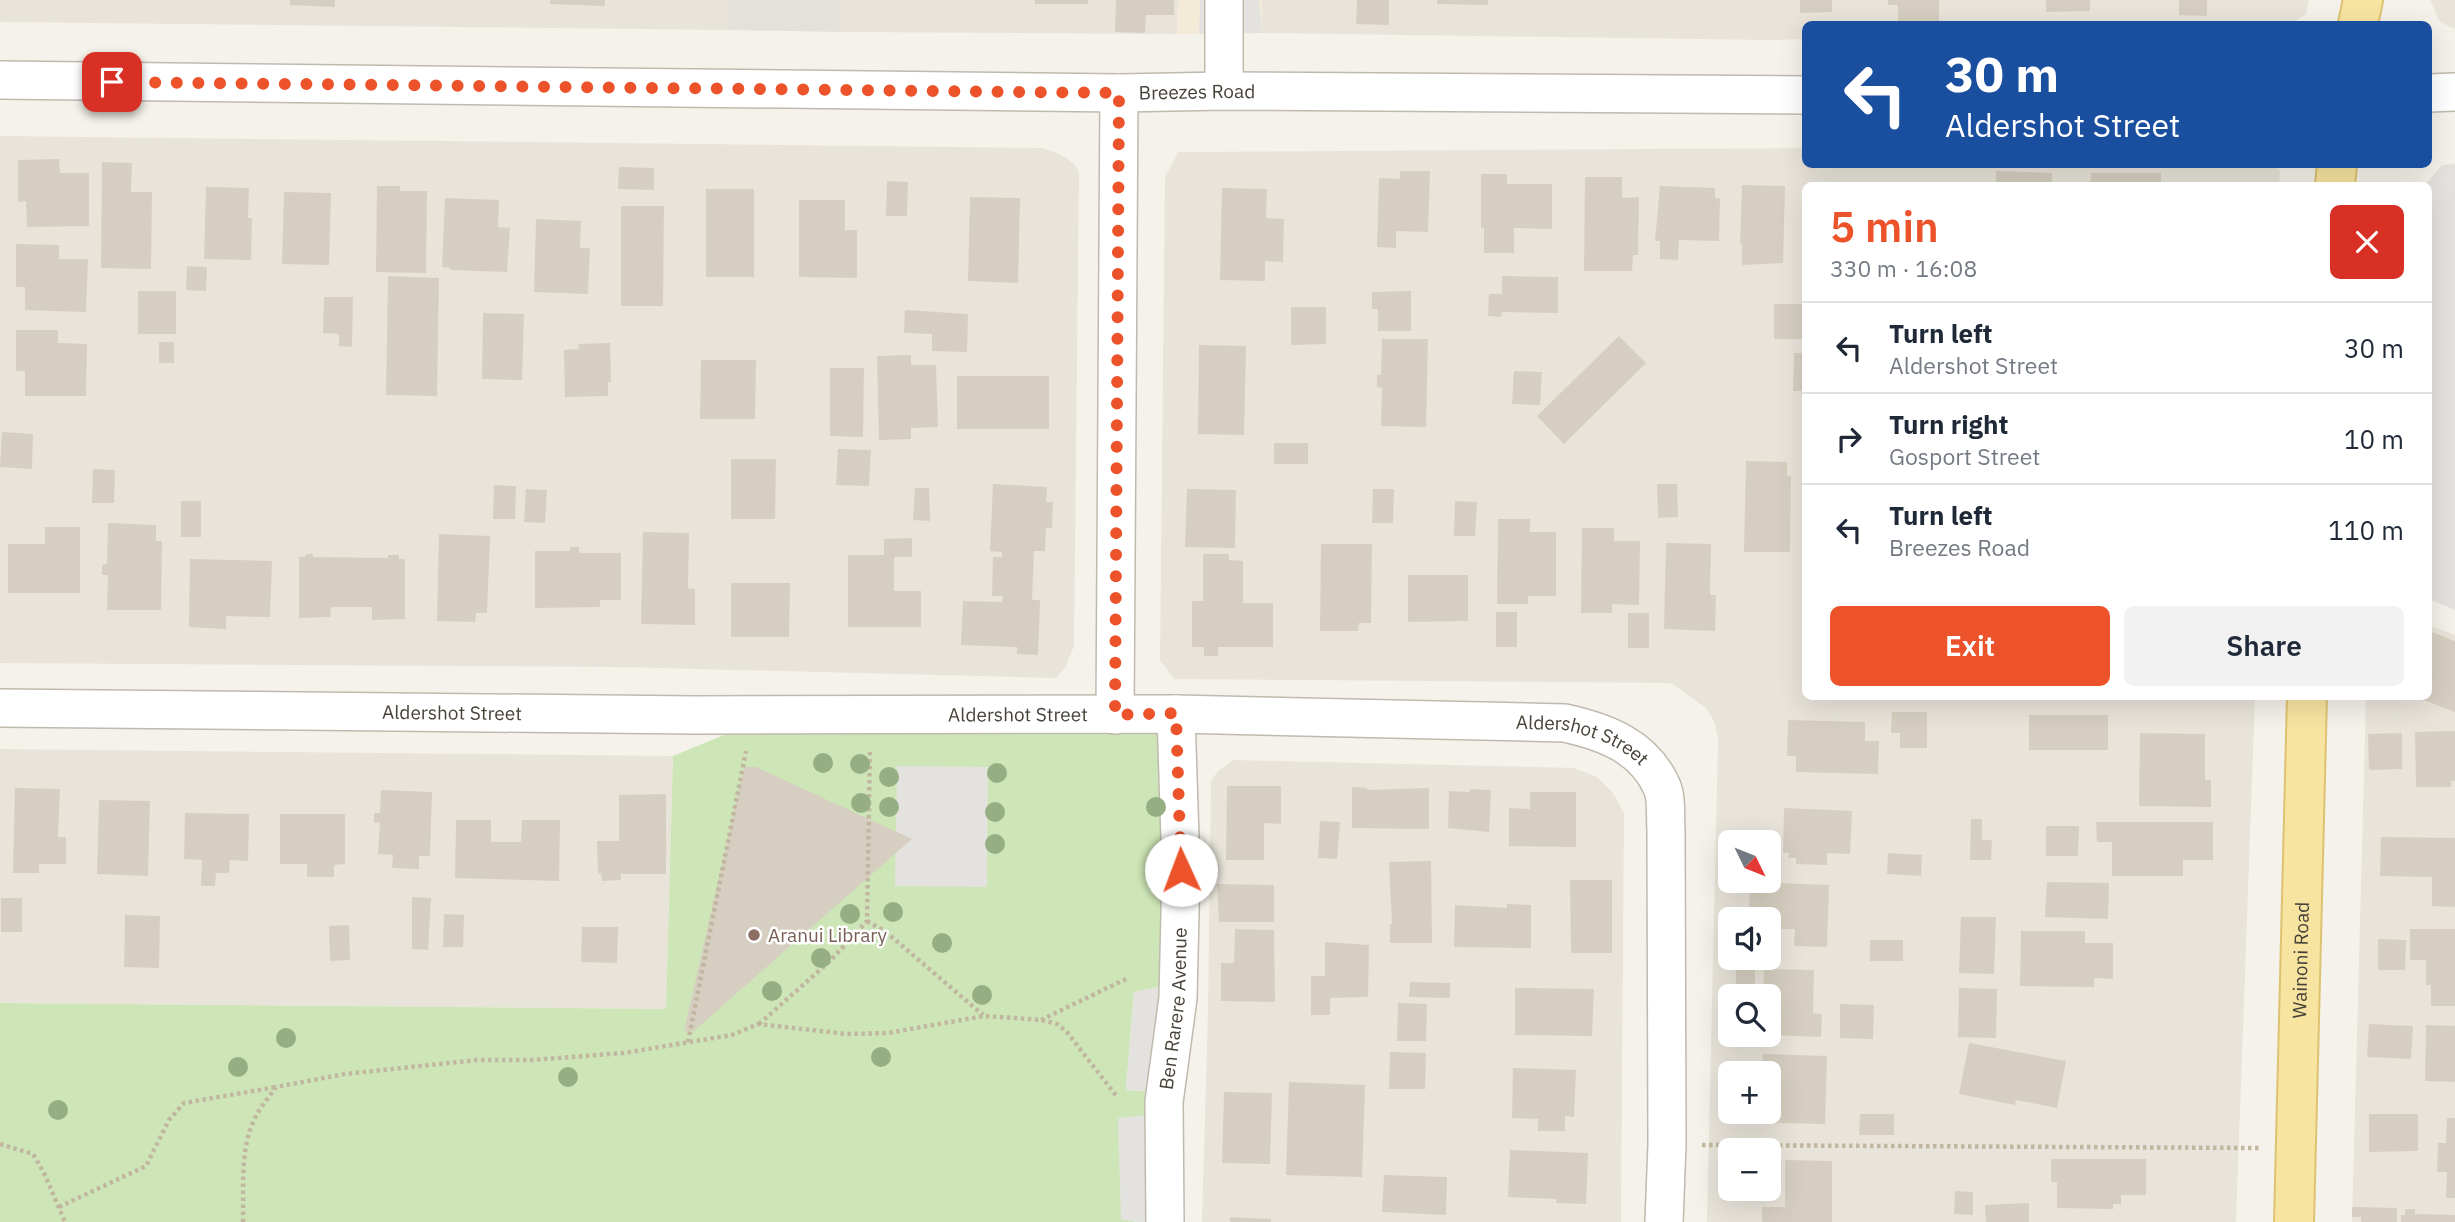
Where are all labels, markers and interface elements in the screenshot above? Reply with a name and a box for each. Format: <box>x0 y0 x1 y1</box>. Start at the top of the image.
text: 30 m <box>1945 42 2059 105</box>
icon: left <box>1830 49 1921 140</box>
pin <box>82 52 142 112</box>
icon: arrive <box>93 63 131 101</box>
street label: Breezes Road <box>1138 79 1255 105</box>
text: Aldershot Street <box>1945 104 2180 146</box>
text: 5 min <box>1830 199 1939 254</box>
button: close <box>2330 205 2404 279</box>
text: 330 m · 16:08 <box>1830 253 1977 283</box>
text: Turn left <box>1889 316 1992 350</box>
icon: left <box>1830 329 1868 367</box>
text: 30 m <box>2344 331 2404 365</box>
text: Aldershot Street <box>1889 350 2058 380</box>
text: Turn right <box>1889 407 2008 441</box>
icon: right <box>1830 420 1868 458</box>
text: 10 m <box>2344 422 2404 456</box>
text: Gosport Street <box>1889 441 2040 471</box>
text: Turn left <box>1889 498 1992 532</box>
icon: left <box>1830 511 1868 549</box>
text: 110 m <box>2328 513 2404 547</box>
text: Breezes Road <box>1889 532 2030 562</box>
button: Exit <box>1830 606 2110 686</box>
button: Share <box>2124 606 2404 686</box>
street label: Aldershot Street <box>382 700 522 725</box>
street label: Aldershot Street <box>948 702 1088 726</box>
street label: Aldershot Street <box>1516 710 1654 770</box>
north arrow <box>1718 830 1782 892</box>
map controls <box>1718 830 1781 1201</box>
position arrow <box>1144 833 1218 907</box>
street label: Wainoni Road <box>2287 901 2314 1019</box>
button: sound <box>1718 907 1781 970</box>
place label: Aranui Library <box>768 923 888 947</box>
marker: Aranui Library <box>746 927 762 943</box>
street label: Ben Rarere Avenue <box>1154 927 1192 1091</box>
button: search <box>1718 984 1781 1047</box>
button: + <box>1718 1061 1781 1124</box>
button: − <box>1718 1138 1781 1201</box>

